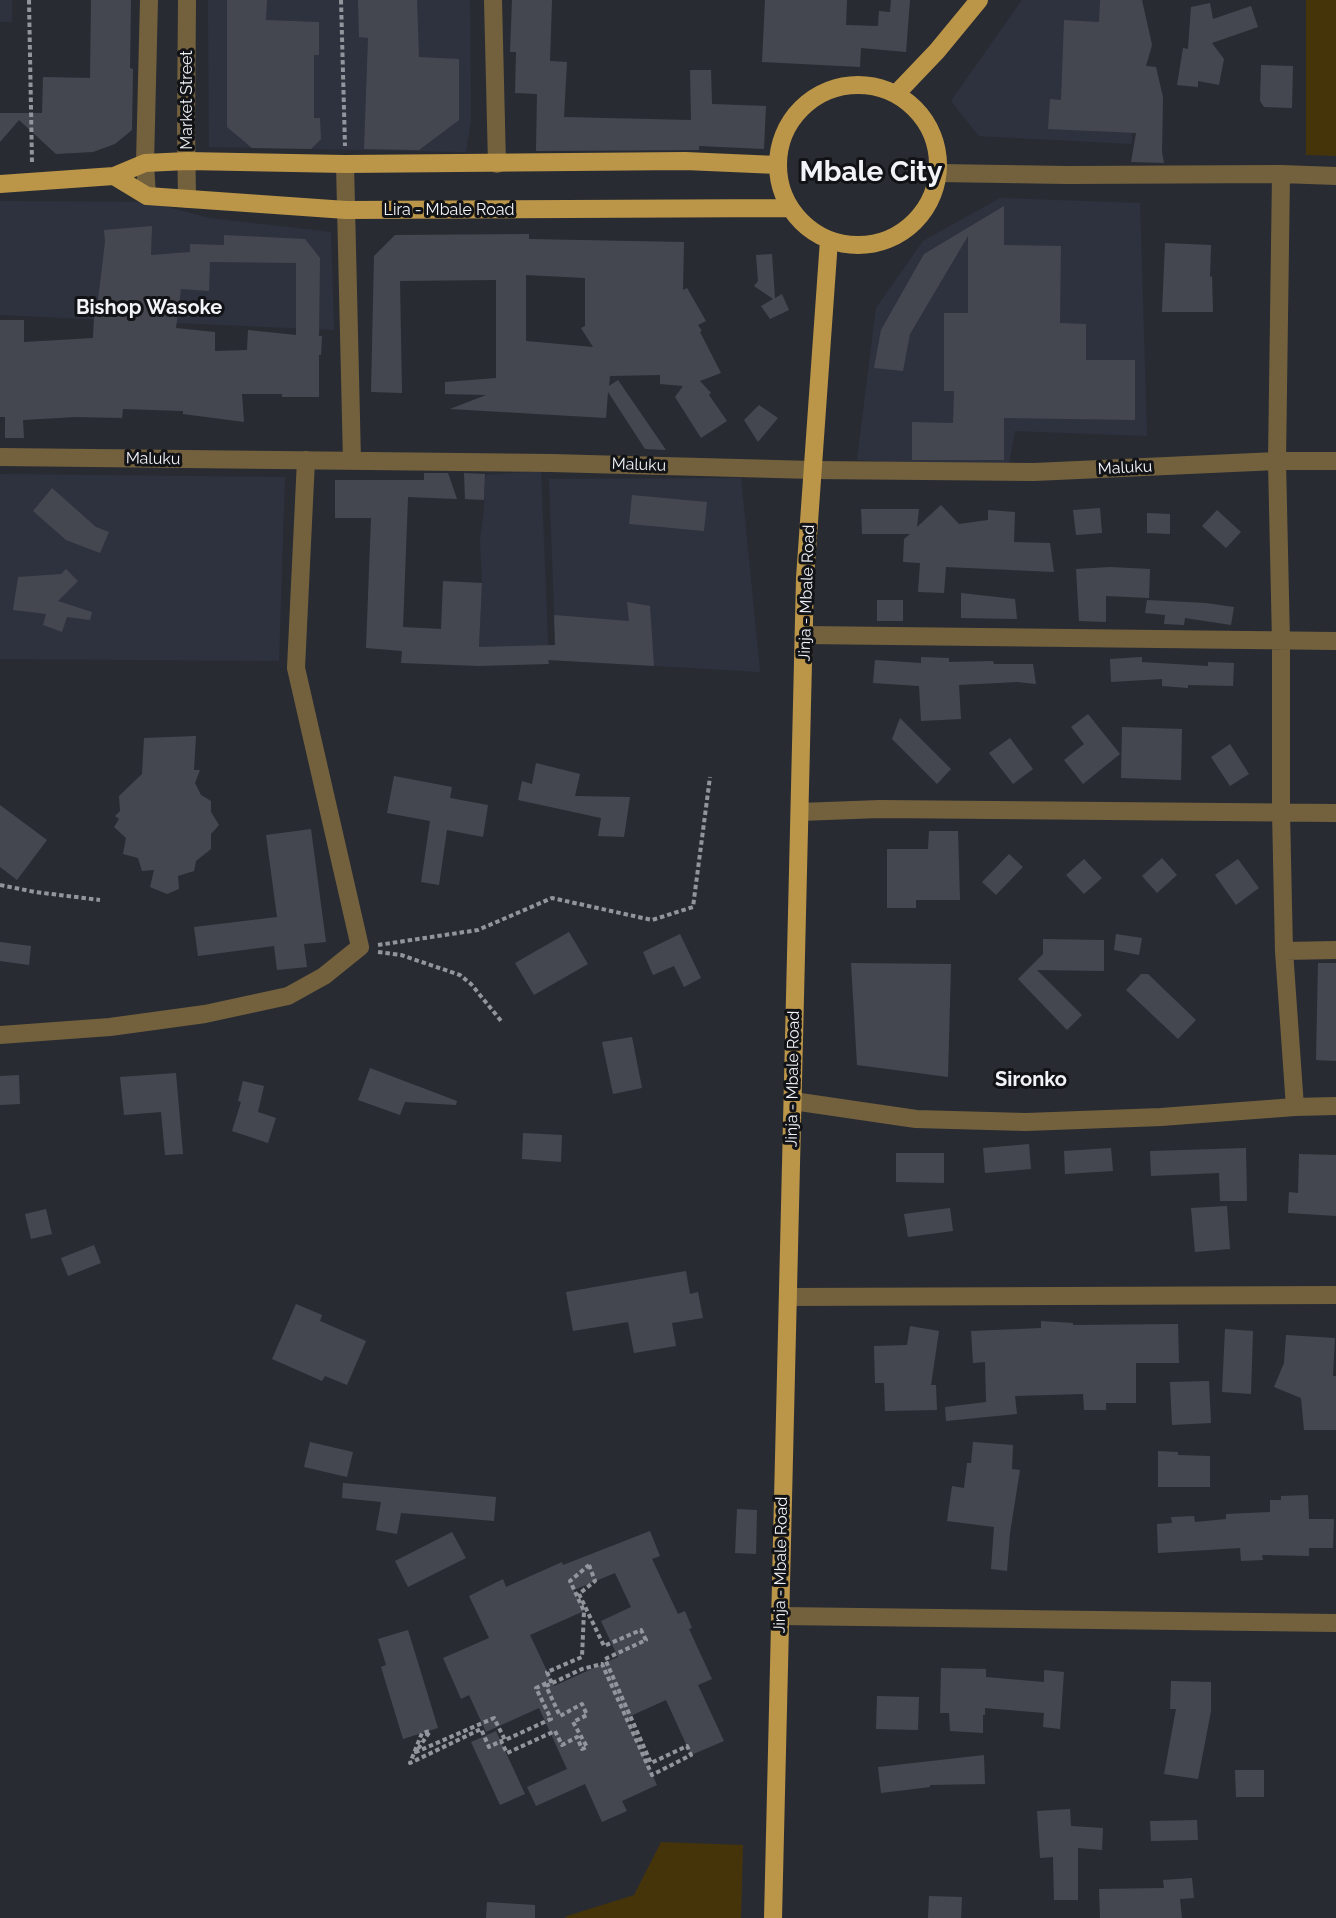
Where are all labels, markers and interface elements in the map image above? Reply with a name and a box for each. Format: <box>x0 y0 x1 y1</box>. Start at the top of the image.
street label: Market Street <box>177 50 197 150</box>
district label: Mbale City <box>800 156 942 190</box>
street label: Lira - Mbale Road <box>384 200 514 220</box>
district label: Bishop Wasoke <box>76 296 222 320</box>
street label: Maluku <box>126 449 180 469</box>
street label: Maluku <box>611 454 667 476</box>
street label: Maluku <box>1097 457 1153 479</box>
street label: Jinja - Mbale Road <box>795 524 819 662</box>
street label: Jinja - Mbale Road <box>782 1011 804 1147</box>
district label: Sironko <box>995 1068 1067 1092</box>
street label: Jinja - Mbale Road <box>770 1497 792 1633</box>

